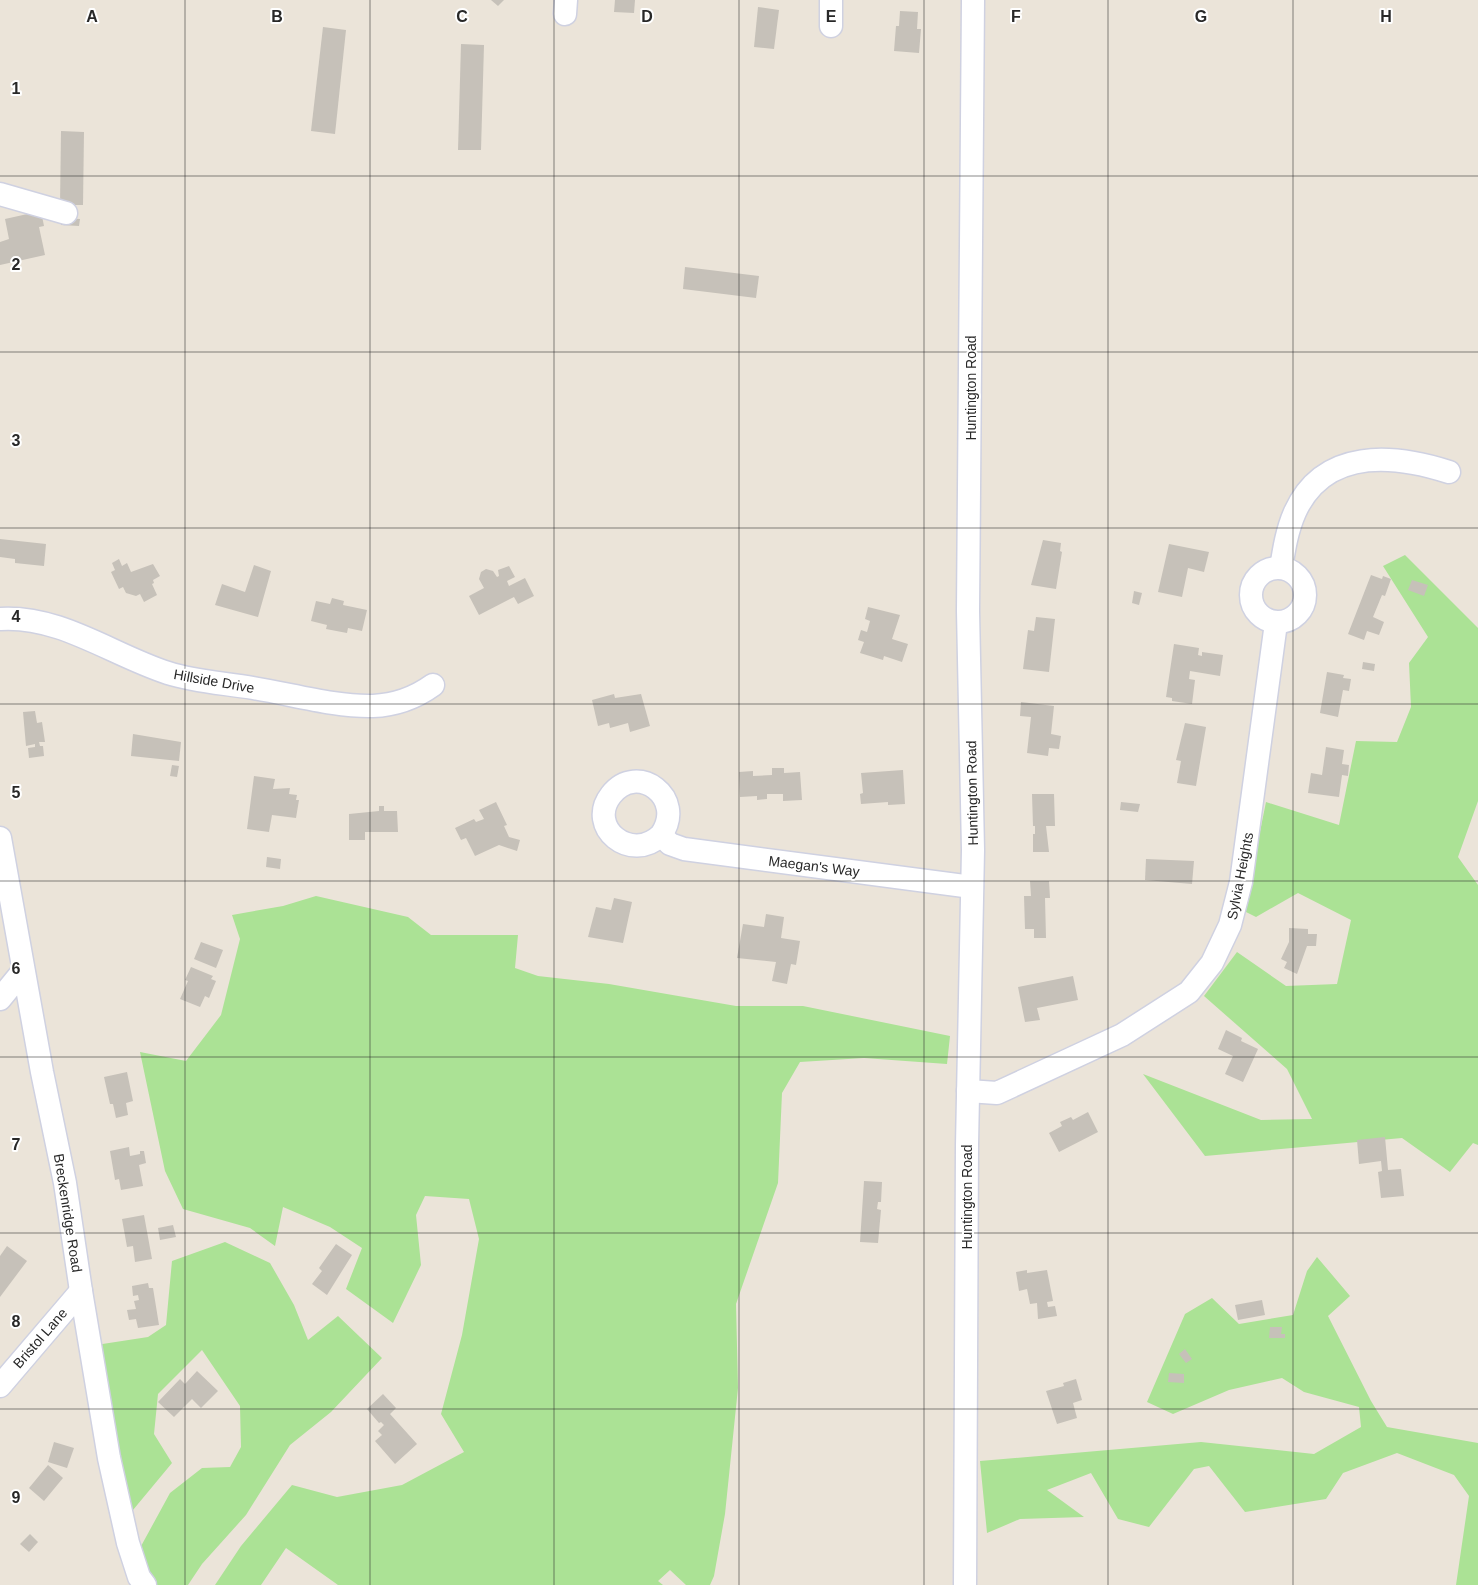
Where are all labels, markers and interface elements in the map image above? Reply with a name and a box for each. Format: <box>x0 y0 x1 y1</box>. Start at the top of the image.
text: A <box>86 8 98 25</box>
text: B <box>271 8 283 25</box>
text: C <box>456 8 468 25</box>
text: D <box>641 8 653 25</box>
text: E <box>826 8 837 25</box>
text: F <box>1011 8 1021 25</box>
text: G <box>1195 8 1207 25</box>
text: H <box>1380 8 1392 25</box>
text: 1 <box>12 80 21 97</box>
text: 2 <box>12 256 21 273</box>
street label: Huntington Road <box>963 335 979 441</box>
text: 3 <box>12 432 21 449</box>
text: 4 <box>12 608 21 625</box>
street label: Hillside Drive <box>172 666 256 696</box>
street label: Huntington Road <box>963 740 981 846</box>
text: 5 <box>12 784 21 801</box>
street label: Sylvia Heights <box>1224 831 1256 921</box>
street label: Maegan's Way <box>768 852 860 880</box>
text: 6 <box>12 960 21 977</box>
text: 7 <box>12 1136 21 1153</box>
street label: Huntington Road <box>959 1144 975 1250</box>
street label: Breckenridge Road <box>51 1153 85 1273</box>
street label: Bristol Lane <box>10 1305 70 1371</box>
text: 8 <box>12 1313 21 1330</box>
text: 9 <box>12 1489 21 1506</box>

